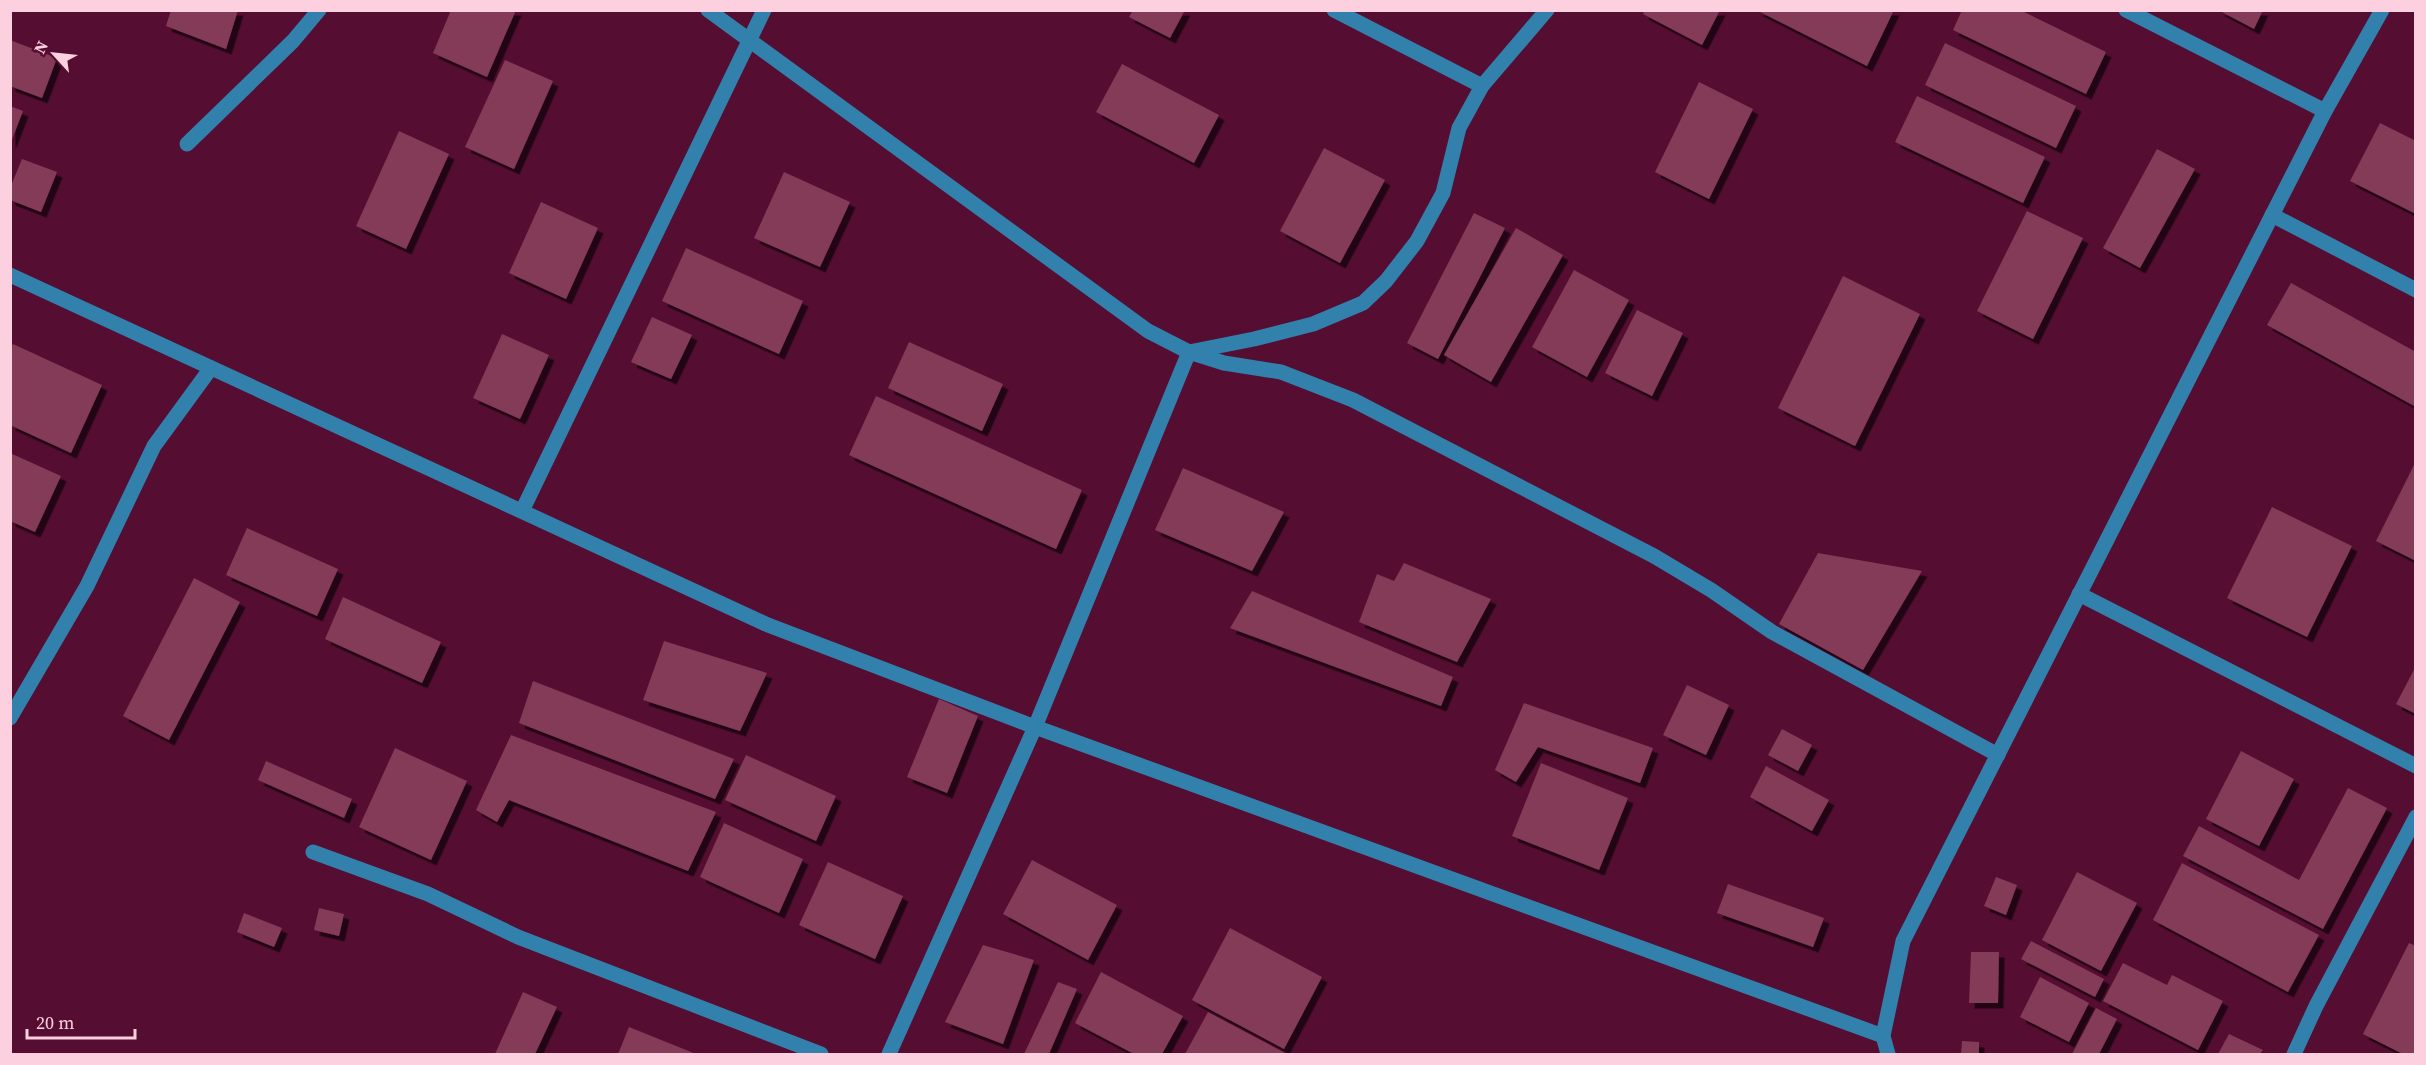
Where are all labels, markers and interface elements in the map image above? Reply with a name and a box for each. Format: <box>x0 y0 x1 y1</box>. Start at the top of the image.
north arrow <box>24 24 84 84</box>
text: N <box>28 37 53 57</box>
scale bar <box>27 1002 135 1040</box>
text: 20 m <box>36 1010 74 1035</box>

